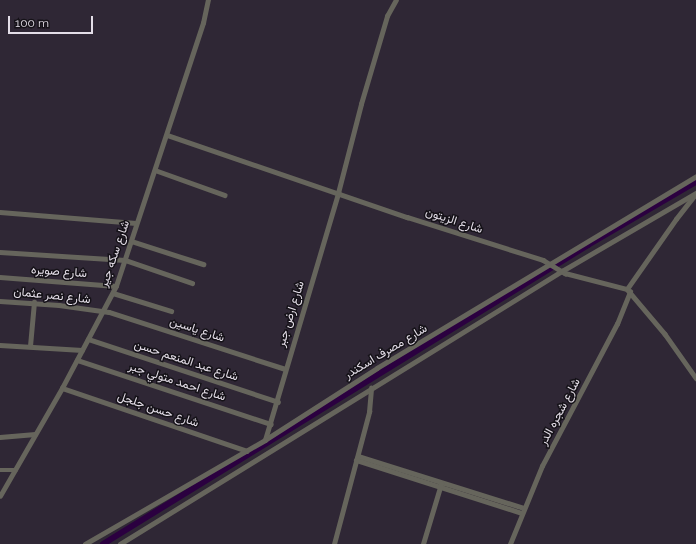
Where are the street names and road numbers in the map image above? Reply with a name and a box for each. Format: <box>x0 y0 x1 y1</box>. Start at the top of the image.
street label: شارع الزيتون <box>423 205 485 237</box>
street label: شارع سكه جير <box>97 219 133 289</box>
street label: شارع صويره <box>31 263 87 281</box>
street label: شارع ارض جبر <box>274 279 308 349</box>
street label: شارع نصر عثمان <box>13 285 91 307</box>
street label: شارع ياسين <box>168 314 226 346</box>
street label: شارع مصرف اسكندر <box>342 322 430 382</box>
street label: شارع عبد المنعم حسن <box>132 337 240 385</box>
street label: شارع احمد متولي جبر <box>127 359 227 405</box>
street label: شارع شجره الدر <box>536 376 584 448</box>
street label: شارع حسن جلجل <box>115 389 201 431</box>

